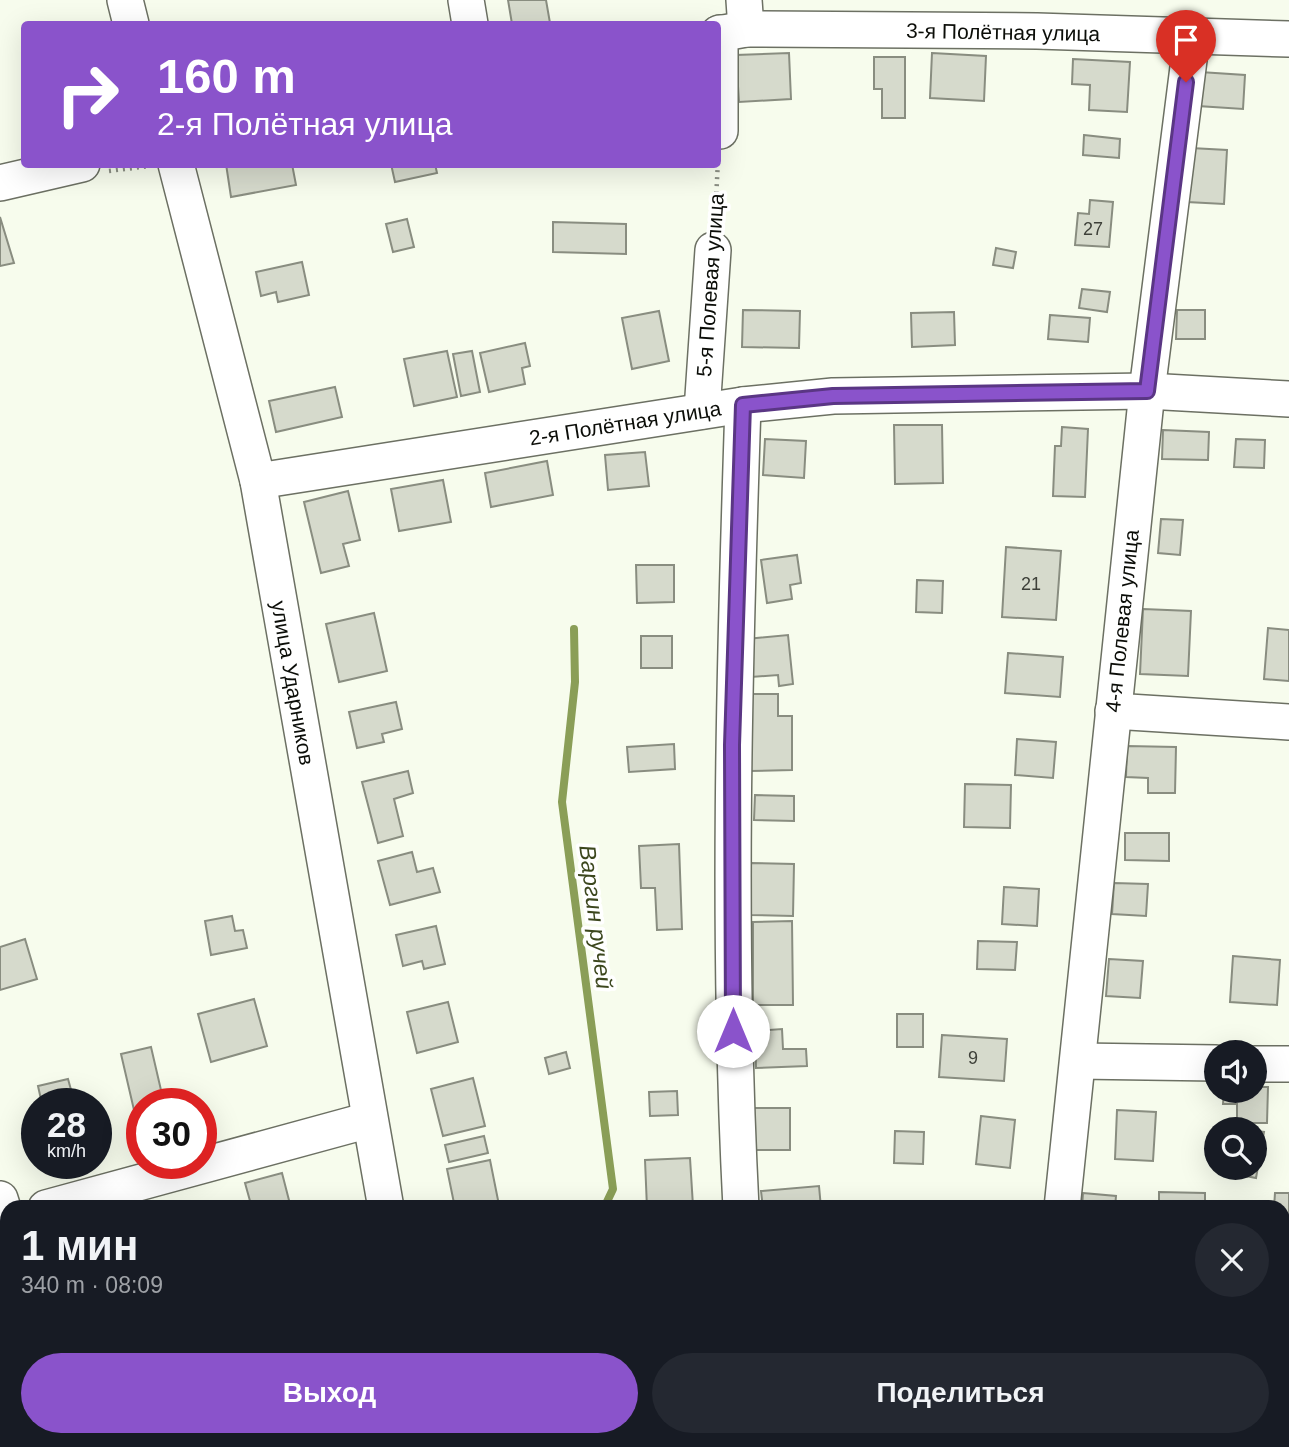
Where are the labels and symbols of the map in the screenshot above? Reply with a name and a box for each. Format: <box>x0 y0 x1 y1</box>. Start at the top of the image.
pin <box>1156 10 1216 82</box>
street label: 3-я Полётная улица <box>906 19 1100 45</box>
street label: 5-я Полевая улица <box>692 192 728 377</box>
house number: 27 <box>1083 219 1103 239</box>
street label: 2-я Полётная улица <box>527 396 723 450</box>
street label: 4-я Полевая улица <box>1101 528 1143 714</box>
house number: 21 <box>1021 574 1041 594</box>
street label: улица Ударников <box>267 599 319 767</box>
water label: Варгин ручей <box>574 843 618 991</box>
position arrow <box>696 994 770 1068</box>
house number: 9 <box>968 1048 978 1068</box>
speed limit sign: 30 <box>126 1088 217 1179</box>

